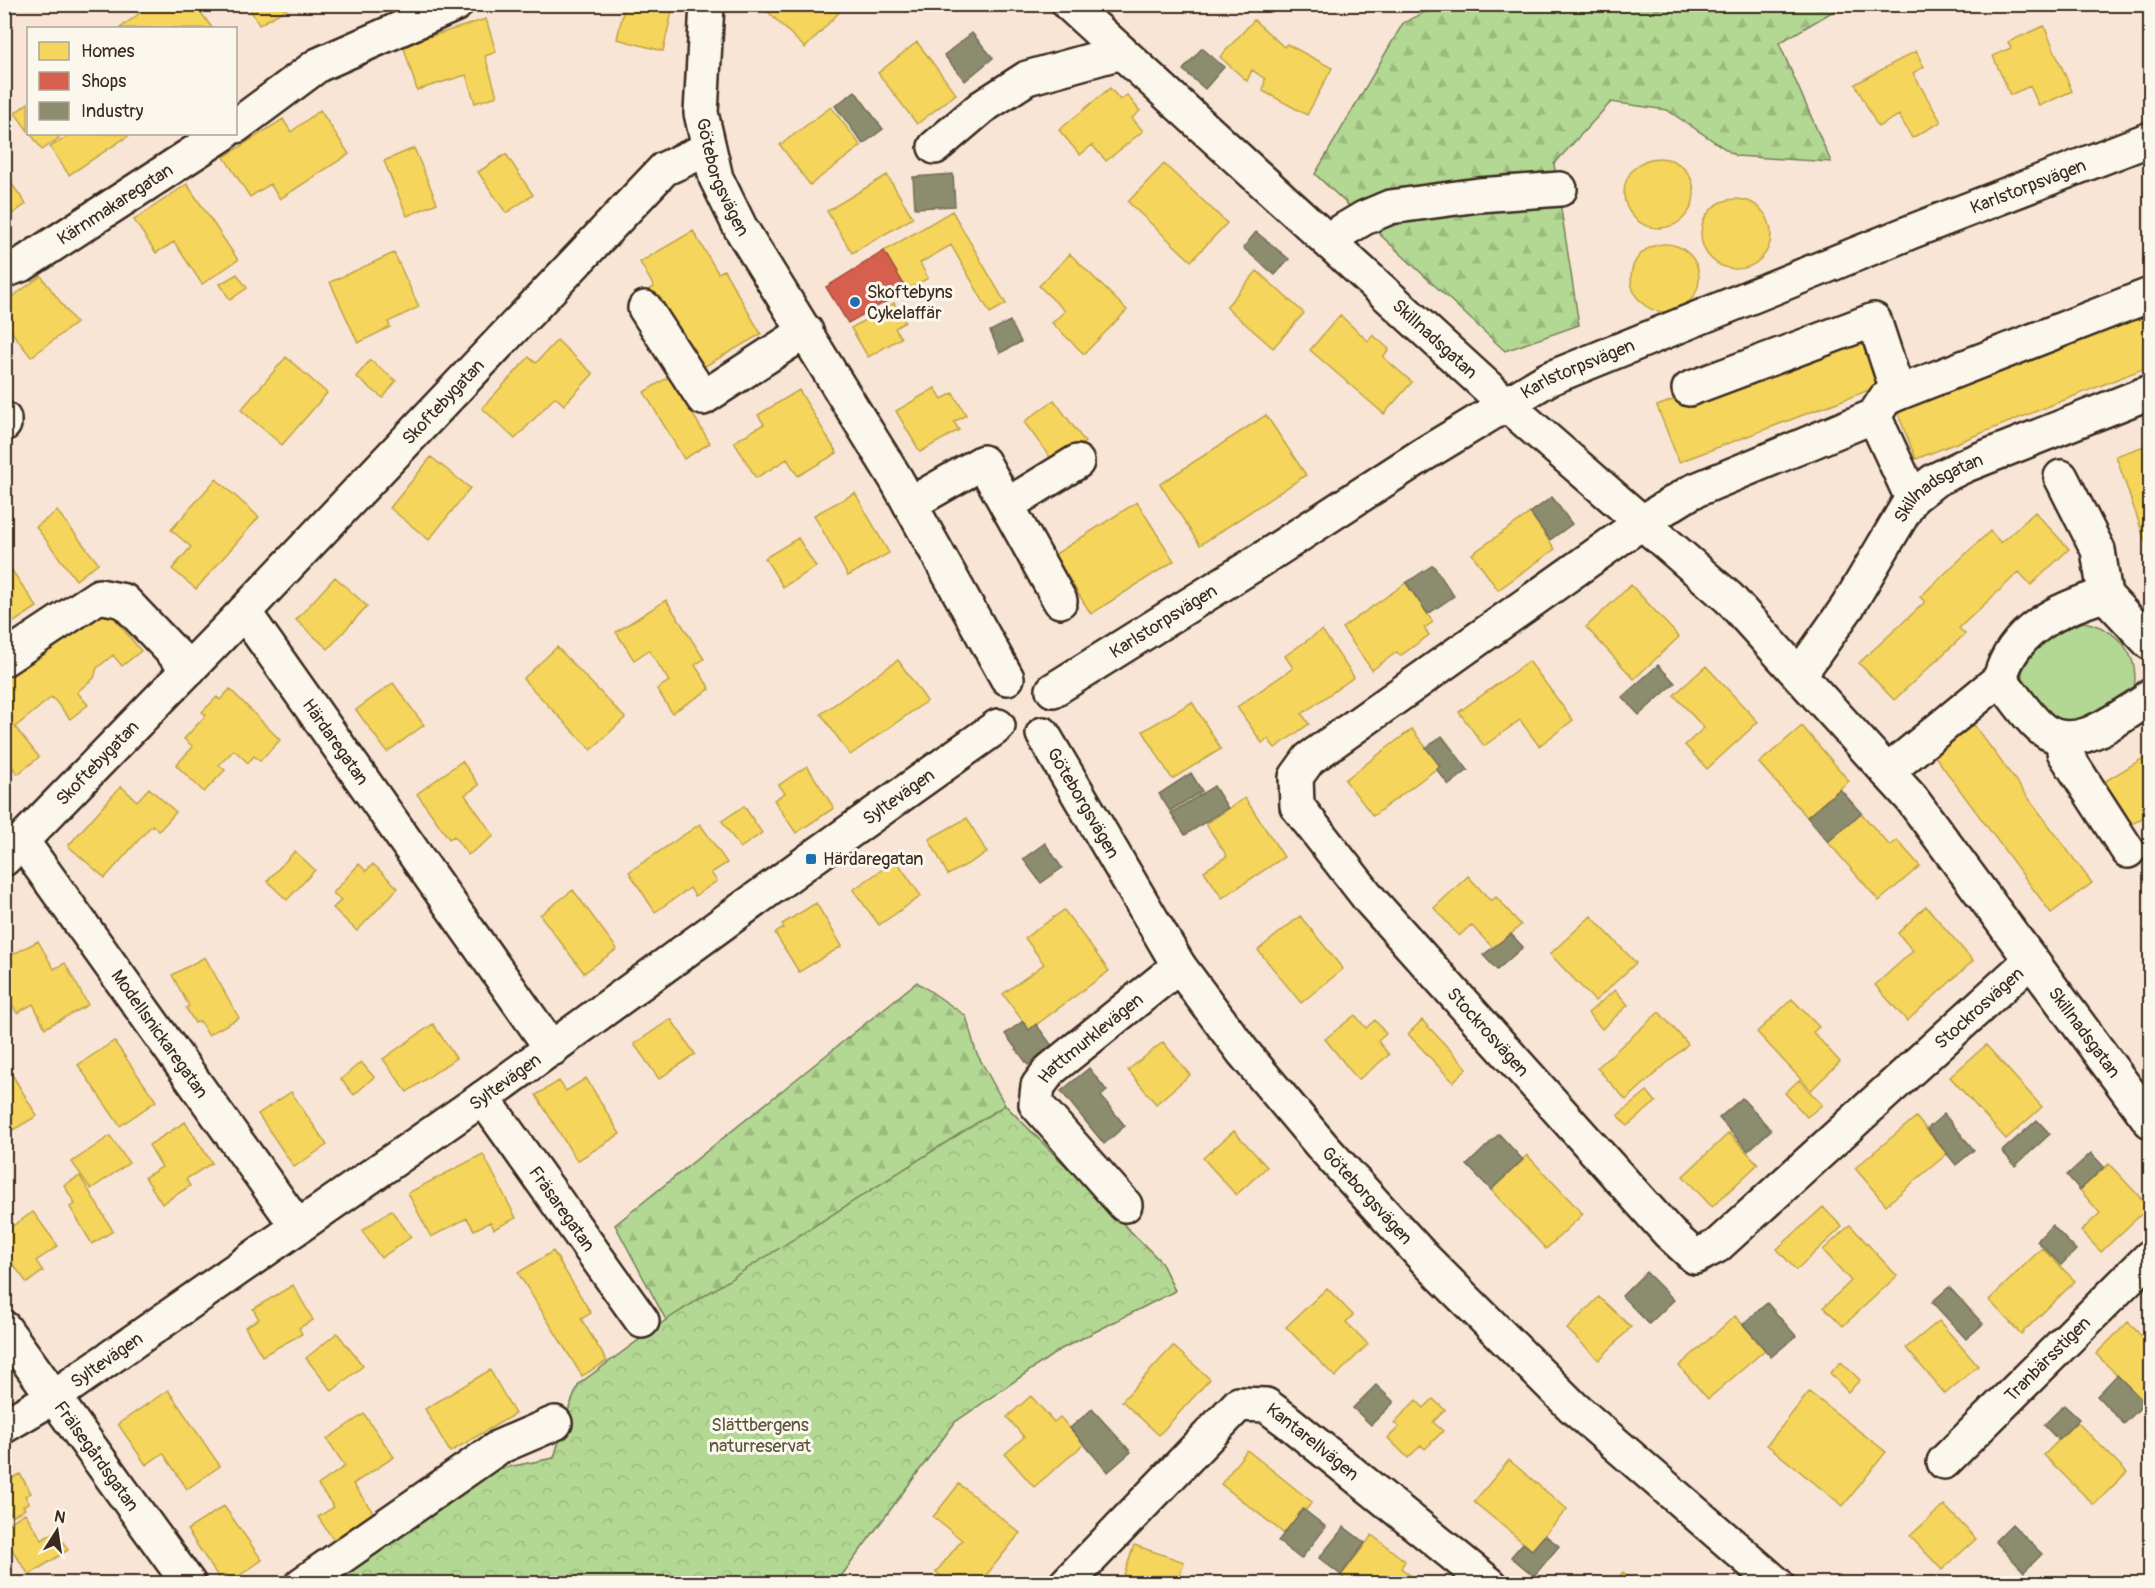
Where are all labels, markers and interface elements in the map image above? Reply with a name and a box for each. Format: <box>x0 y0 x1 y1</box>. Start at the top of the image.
legend <box>27 27 237 135</box>
text: Homes <box>81 40 134 63</box>
text: Shops <box>81 70 126 93</box>
text: Industry <box>81 100 144 123</box>
street label: Göteborgsvägen <box>691 116 754 241</box>
street label: Karlstorpsvägen <box>1967 154 2090 220</box>
street label: Kärnmakaregatan <box>53 159 178 251</box>
place label: Skoftebyns Cykelaffär <box>867 281 953 325</box>
marker: Skoftebyns Cykelaffär <box>848 295 862 309</box>
street label: Skillnadsgatan <box>1387 295 1482 384</box>
street label: Karlstorpsvägen <box>1517 334 1638 405</box>
street label: Skoftebygatan <box>397 354 490 450</box>
street label: Skillnadsgatan <box>1889 448 1987 527</box>
street label: Karlstorpsvägen <box>1106 579 1222 664</box>
street label: Härdaregatan <box>297 695 374 790</box>
street label: Skoftebygatan <box>51 716 144 811</box>
street label: Göteborgsvägen <box>1042 744 1124 863</box>
street label: Syltevägen <box>858 764 939 831</box>
place label: Härdaregatan <box>823 848 923 871</box>
marker: Härdaregatan <box>804 852 818 866</box>
street label: Stockrosvägen <box>1930 962 2029 1054</box>
street label: Modellsnickaregatan <box>106 965 213 1103</box>
street label: Stockrosvägen <box>1442 983 1534 1082</box>
street label: Skillnadsgatan <box>2043 983 2125 1083</box>
street label: Hattmurklevägen <box>1033 988 1148 1088</box>
street label: Syltevägen <box>465 1049 546 1116</box>
street label: Göteborgsvägen <box>1316 1142 1417 1250</box>
street label: Fräsaregatan <box>523 1162 600 1256</box>
street label: Tranbärsstigen <box>2000 1312 2096 1407</box>
street label: Syltevägen <box>66 1327 148 1394</box>
street label: Frälsegårdsgatan <box>49 1397 144 1516</box>
street label: Kantarellvägen <box>1261 1398 1363 1486</box>
park label: Slättbergens naturreservat <box>709 1414 812 1458</box>
north arrow <box>27 1501 87 1561</box>
text: N <box>53 1506 67 1528</box>

